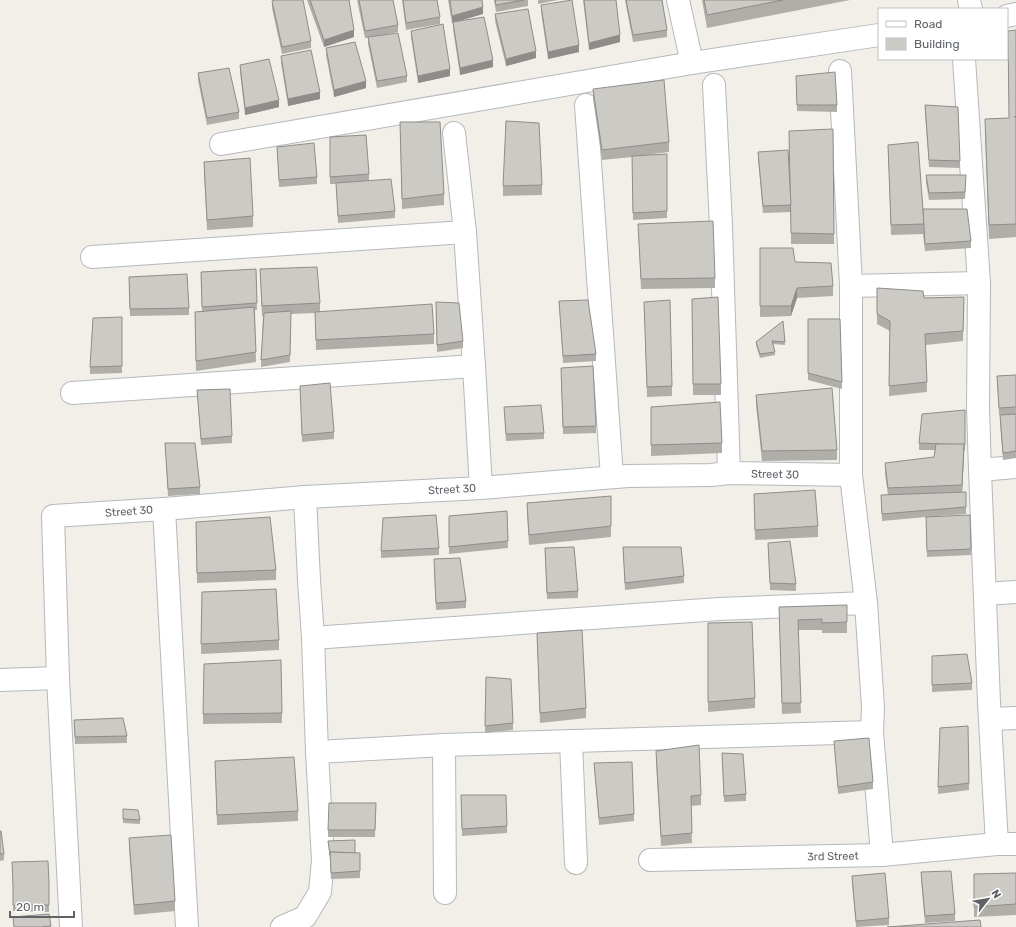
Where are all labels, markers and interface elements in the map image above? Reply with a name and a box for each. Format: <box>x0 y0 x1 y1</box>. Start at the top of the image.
legend <box>878 8 1008 60</box>
text: Road <box>914 17 942 31</box>
text: Building <box>914 37 960 51</box>
street label: Street 30 <box>751 468 799 481</box>
street label: Street 30 <box>428 482 476 497</box>
street label: Street 30 <box>105 503 153 520</box>
street label: 3rd Street <box>807 850 860 863</box>
north arrow <box>968 879 1008 919</box>
text: N <box>989 887 1004 901</box>
scale bar <box>10 893 74 919</box>
text: 20 m <box>16 900 44 914</box>

